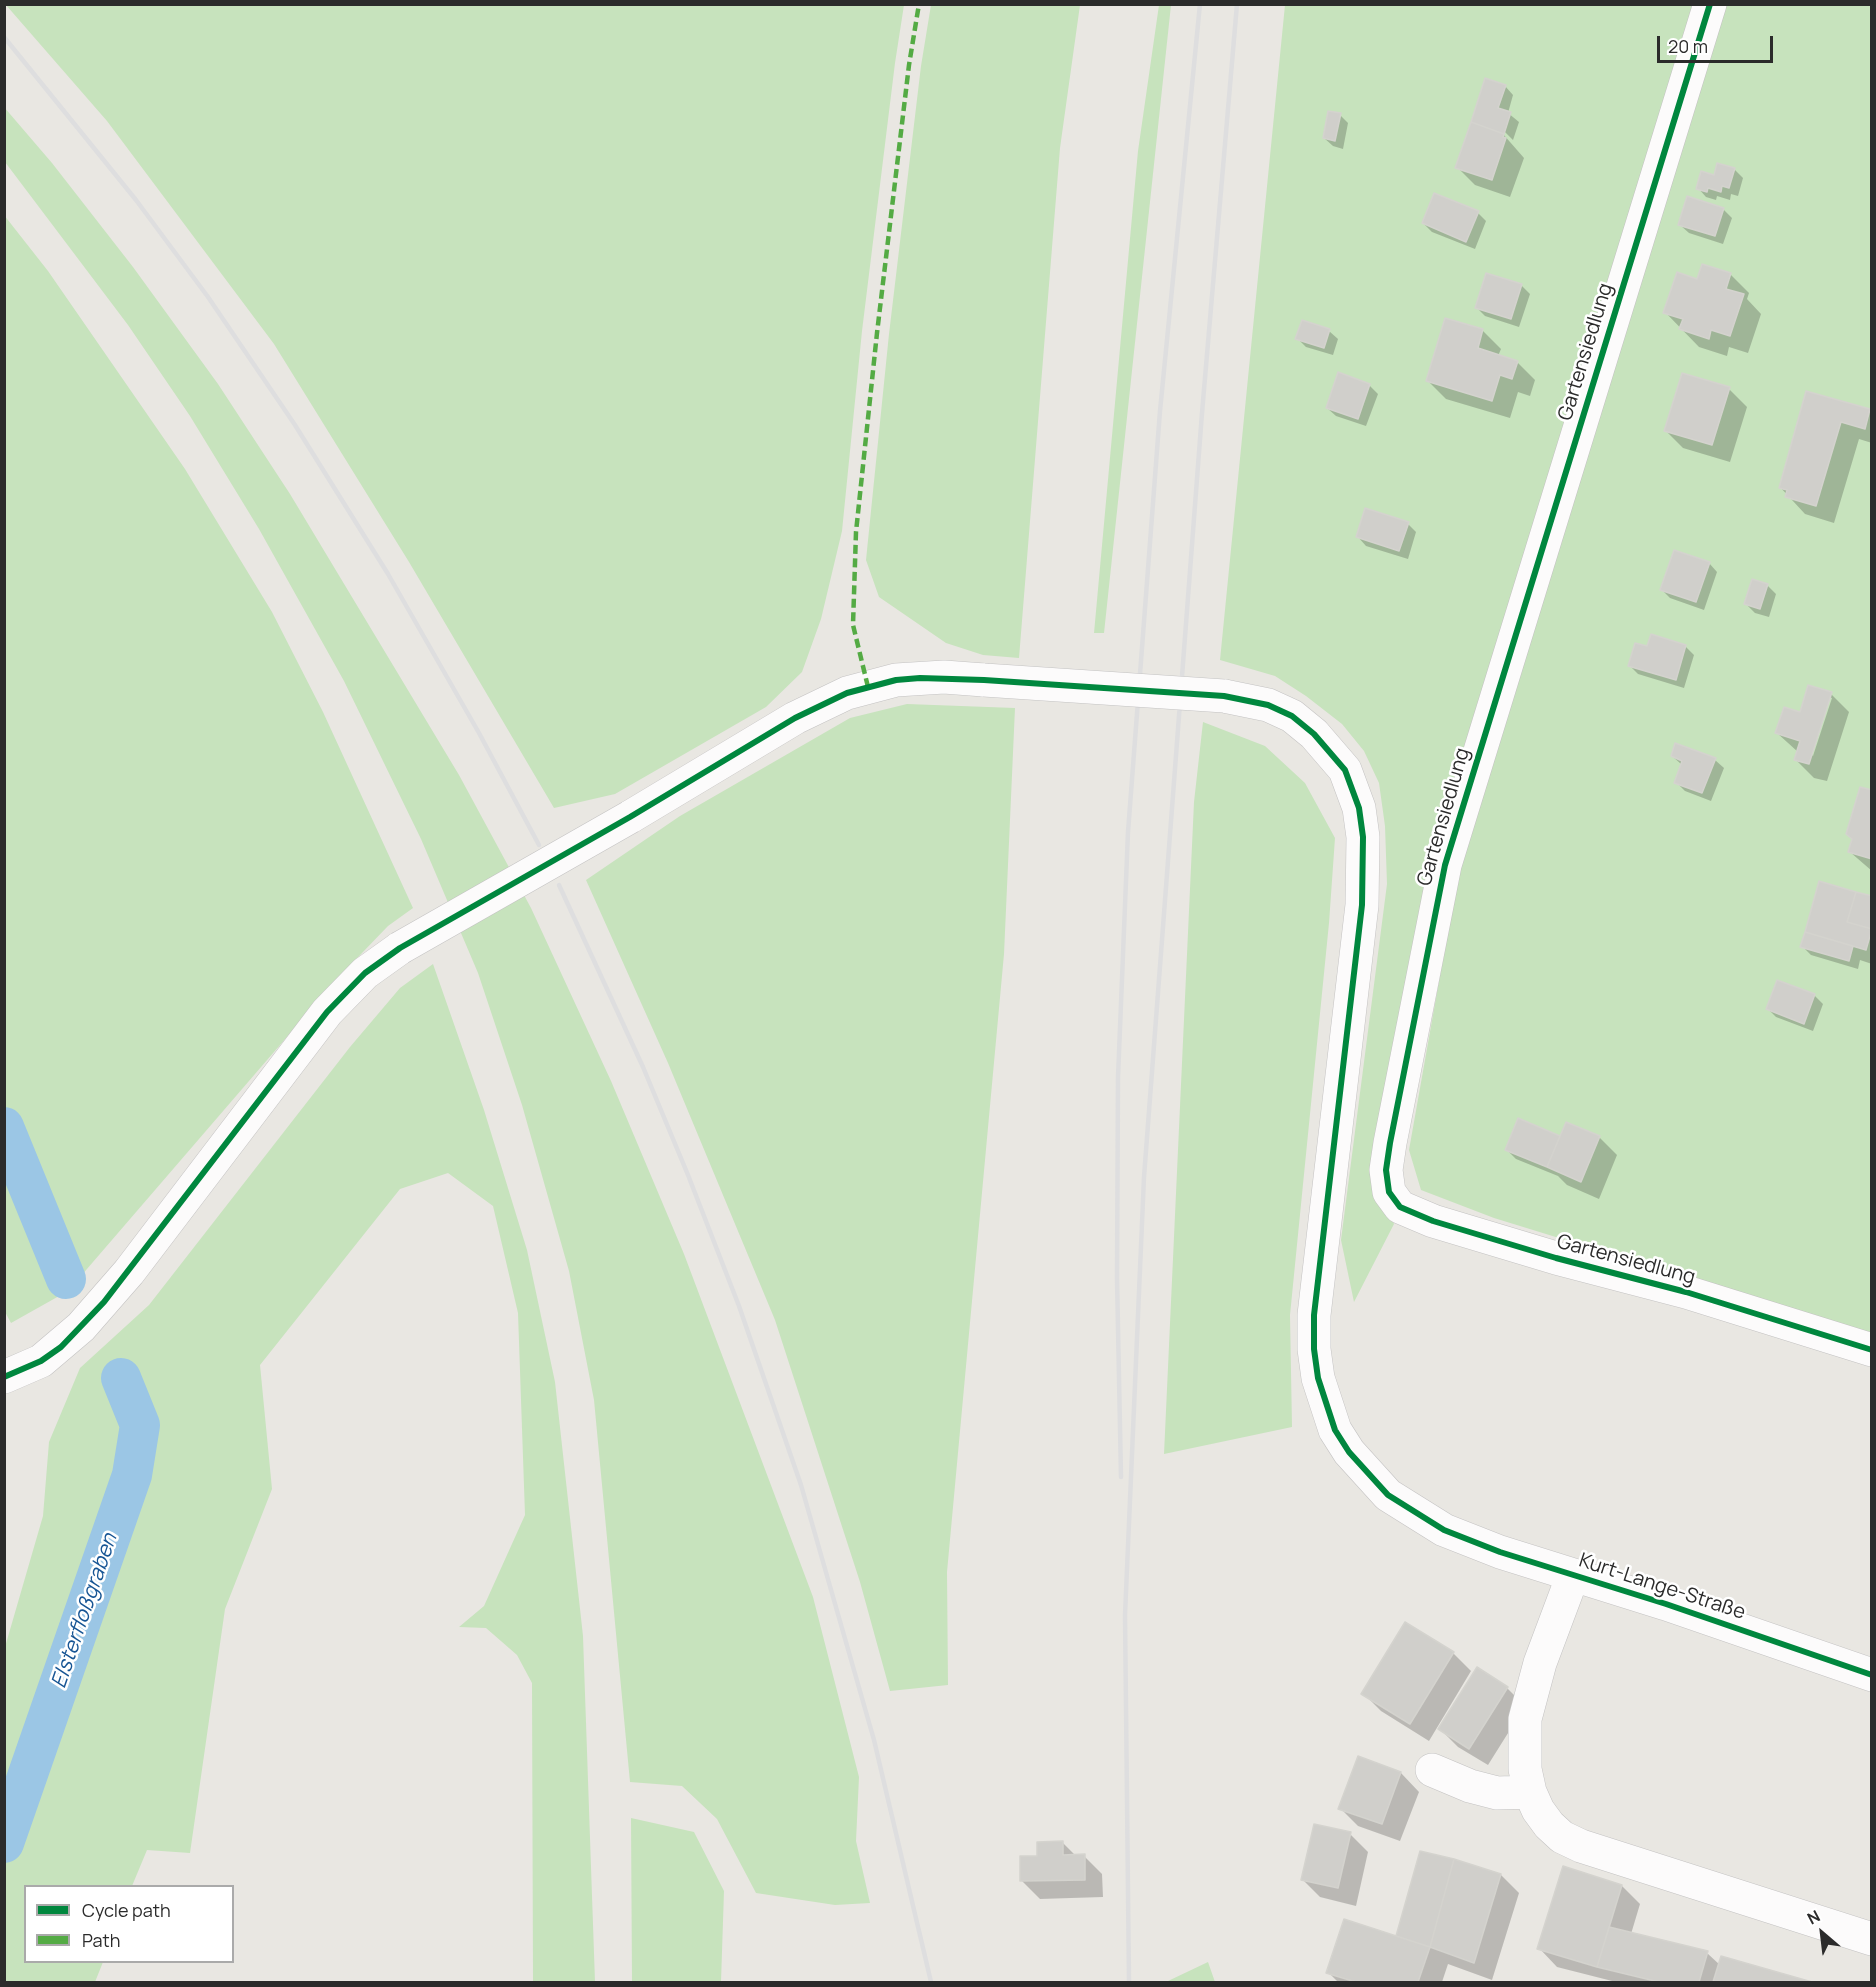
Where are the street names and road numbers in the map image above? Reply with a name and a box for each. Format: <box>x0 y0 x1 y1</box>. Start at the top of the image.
street label: Gartensiedlung <box>1554 280 1618 424</box>
street label: Gartensiedlung <box>1413 745 1475 889</box>
street label: Gartensiedlung <box>1554 1230 1698 1290</box>
street label: Kurt-Lange-Straße <box>1576 1549 1748 1625</box>

